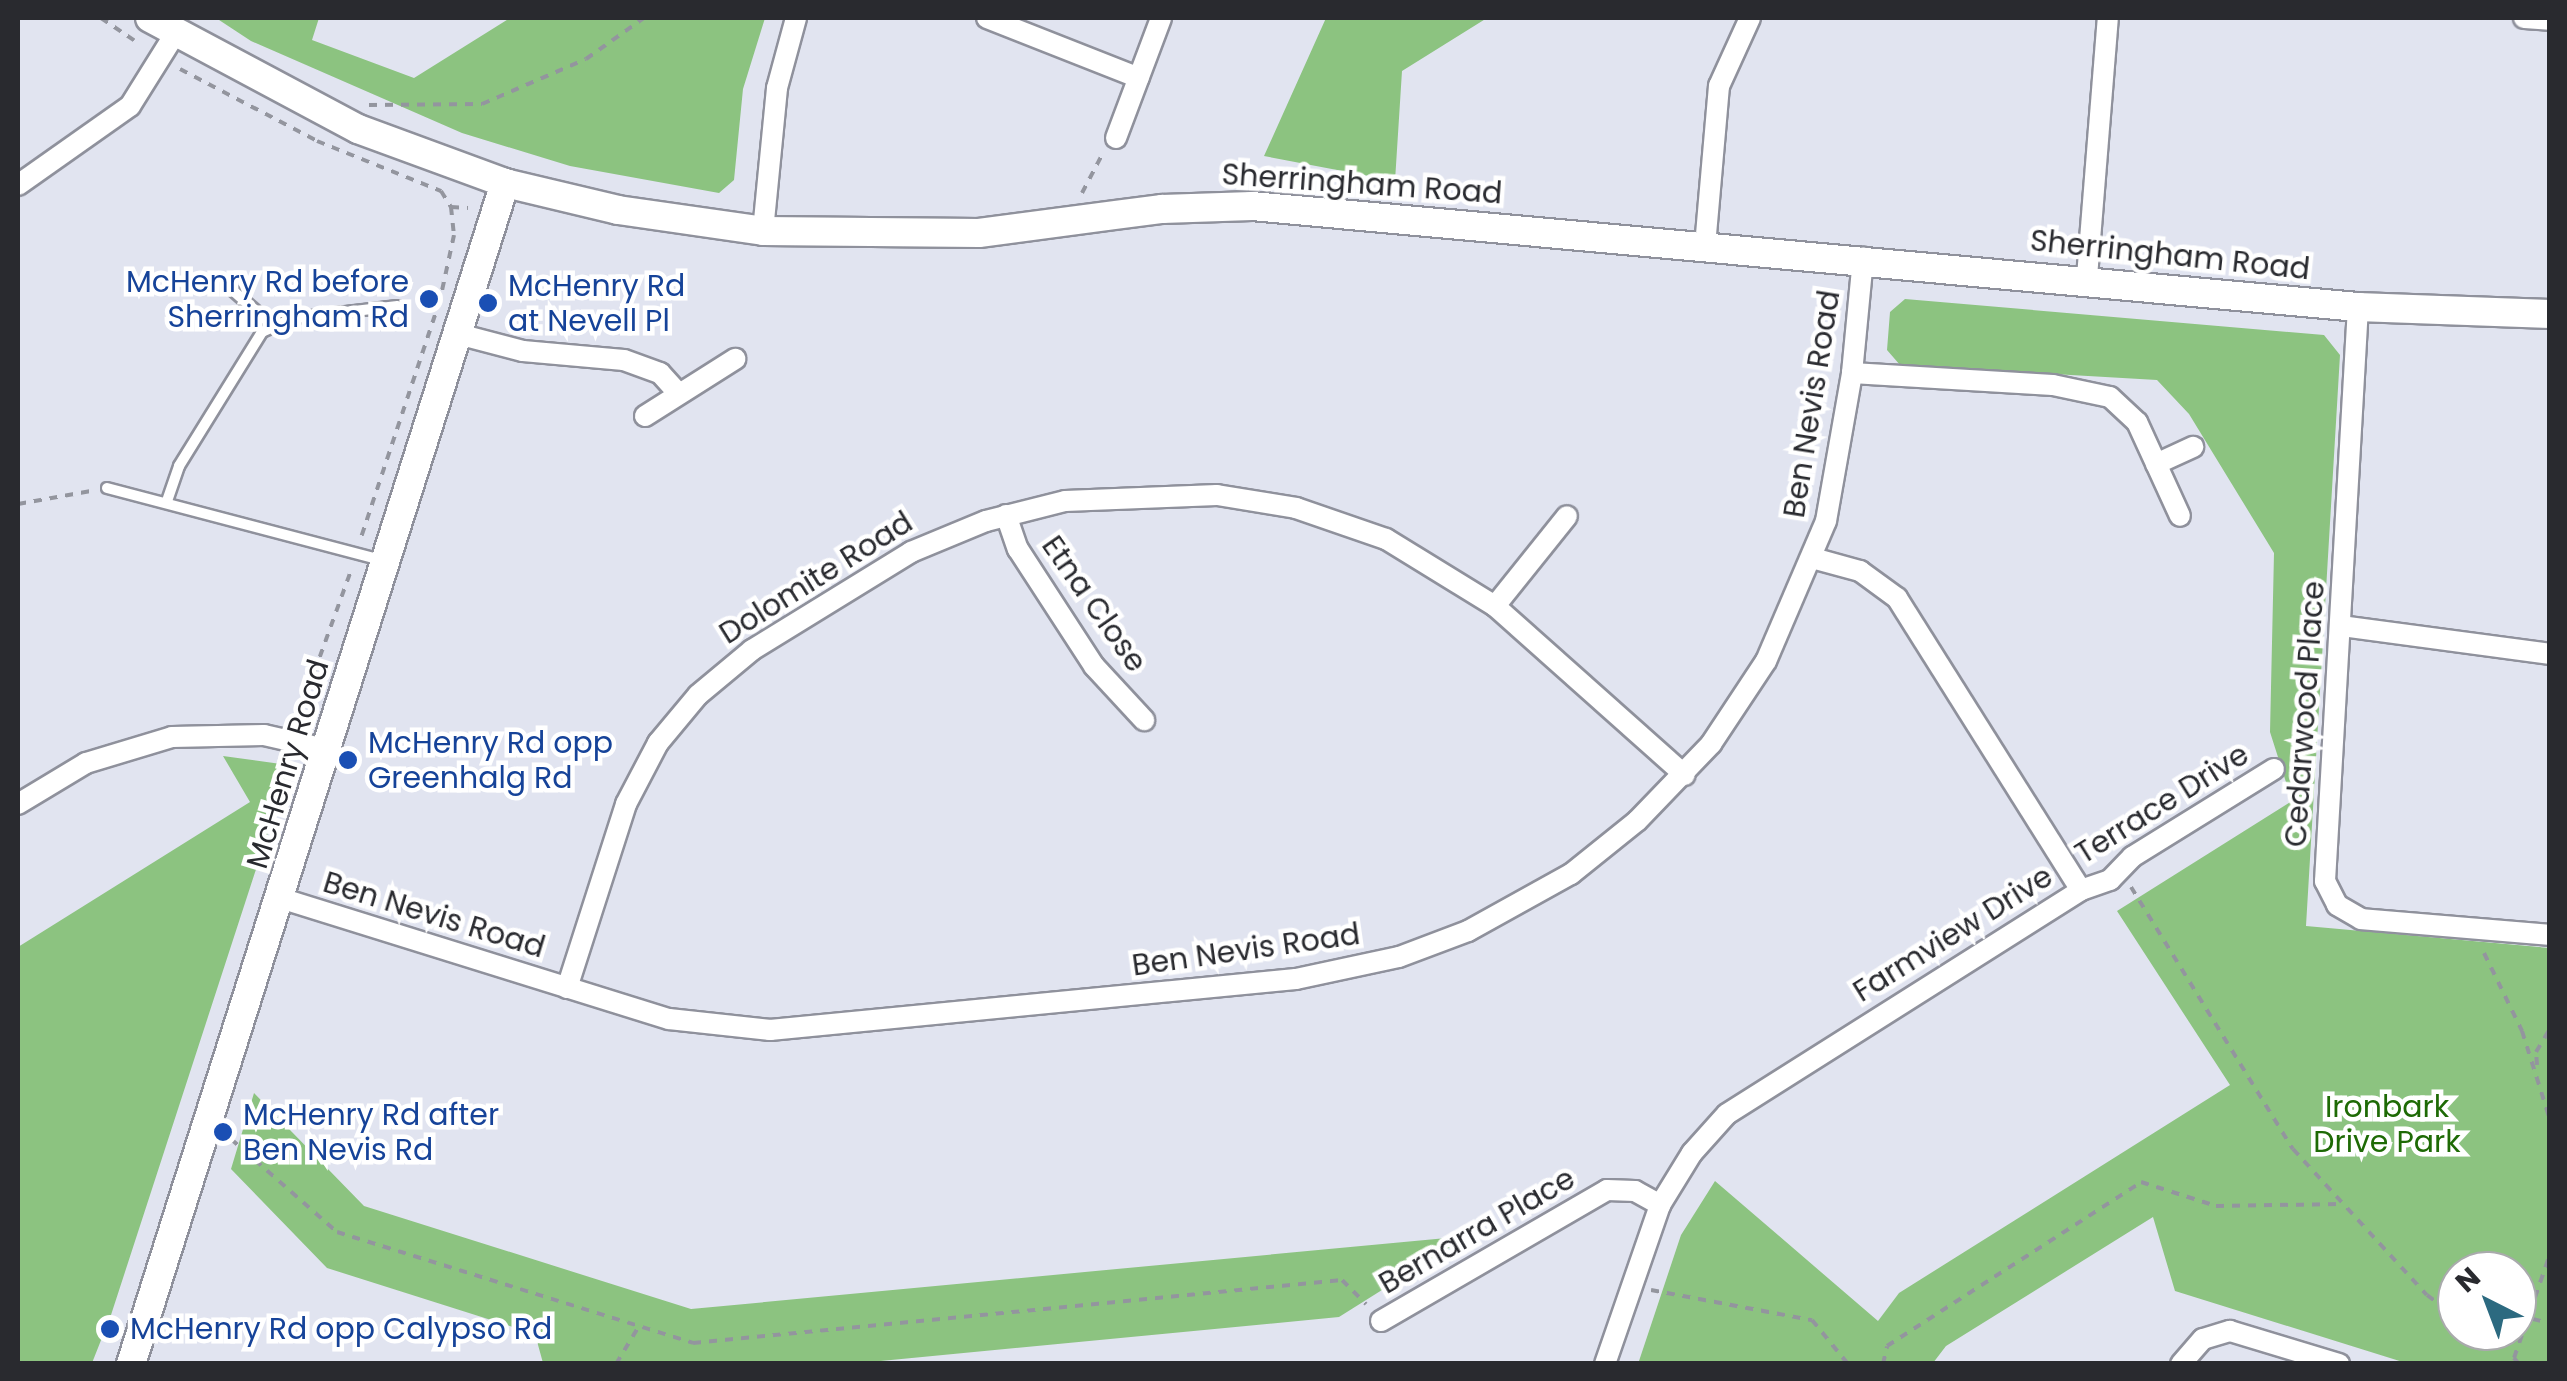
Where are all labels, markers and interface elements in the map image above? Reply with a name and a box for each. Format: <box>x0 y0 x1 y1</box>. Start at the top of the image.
street label: Sherringham Road <box>1221 156 1503 212</box>
street label: Sherringham Road <box>2028 222 2312 288</box>
place label: McHenry Rd before Sherringham Rd <box>126 264 409 334</box>
place label: McHenry Rd at Nevell Pl <box>508 268 685 338</box>
marker: McHenry Rd before Sherringham Rd <box>418 288 440 310</box>
street label: Ben Nevis Road <box>1776 288 1848 520</box>
marker: McHenry Rd at Nevell Pl <box>477 292 499 314</box>
street label: Dolomite Road <box>713 504 919 652</box>
street label: Etna Close <box>1034 529 1154 679</box>
street label: Cedarwood Place <box>2278 580 2332 848</box>
street label: McHenry Road <box>239 655 337 873</box>
place label: McHenry Rd opp Greenhalg Rd <box>368 725 613 796</box>
street label: Terrace Drive <box>2069 736 2255 872</box>
marker: McHenry Rd opp Greenhalg Rd <box>337 749 359 771</box>
street label: Farmview Drive <box>1847 858 2059 1010</box>
street label: Ben Nevis Road <box>319 864 549 966</box>
street label: Ben Nevis Road <box>1130 916 1362 984</box>
park label: Ironbark Drive Park <box>2313 1089 2461 1160</box>
place label: McHenry Rd after Ben Nevis Rd <box>243 1097 499 1168</box>
marker: McHenry Rd after Ben Nevis Rd <box>212 1121 234 1143</box>
street label: Bernarra Place <box>1373 1160 1581 1302</box>
north arrow <box>2437 1251 2537 1351</box>
text: N <box>2447 1258 2489 1301</box>
place label: McHenry Rd opp Calypso Rd <box>130 1311 552 1347</box>
marker: McHenry Rd opp Calypso Rd <box>99 1318 121 1340</box>

